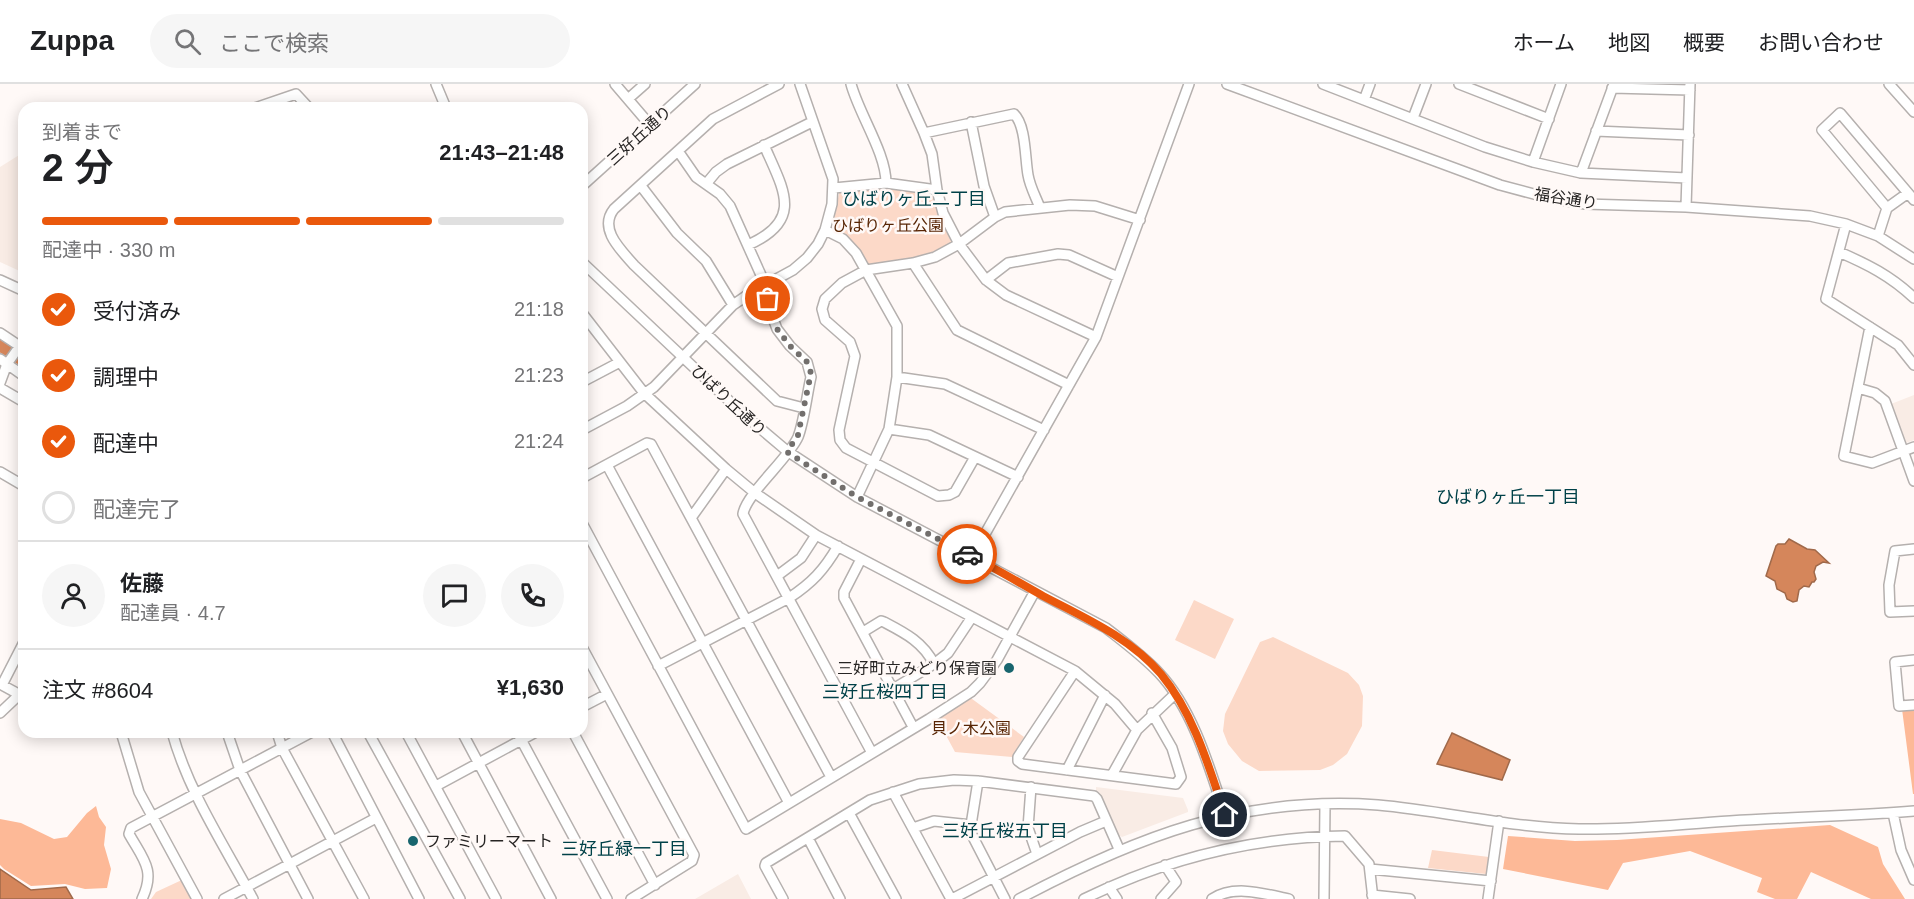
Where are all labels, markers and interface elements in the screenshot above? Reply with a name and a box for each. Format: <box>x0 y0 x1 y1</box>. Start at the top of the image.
search box <box>150 14 570 68</box>
text: Zuppa <box>30 25 114 56</box>
icon: search <box>171 25 204 58</box>
text: ここで検索 <box>219 31 329 56</box>
text: ホーム <box>1513 31 1575 54</box>
text: 地図 <box>1608 31 1650 54</box>
text: 概要 <box>1683 31 1725 54</box>
text: お問い合わせ <box>1758 31 1884 54</box>
street label: 三好丘通り <box>604 102 675 168</box>
text: 到着まで <box>42 121 122 143</box>
text: 21:43–21:48 <box>439 140 564 165</box>
text: 2 分 <box>42 146 114 189</box>
street label: 福谷通り <box>1533 185 1599 212</box>
district label: ひばりヶ丘二丁目 <box>842 189 986 209</box>
park label: ひばりヶ丘公園 <box>832 217 944 234</box>
text: 配達中 · 330 m <box>42 239 175 261</box>
pin <box>742 273 793 324</box>
icon: bag <box>751 282 784 315</box>
icon: check <box>42 293 75 326</box>
text: 21:18 <box>514 298 564 320</box>
text: 受付済み <box>93 299 181 324</box>
icon: check <box>42 359 75 392</box>
street label: ひばり丘通り <box>688 361 770 439</box>
text: 21:23 <box>514 364 564 386</box>
text: 調理中 <box>93 365 159 390</box>
icon: check <box>42 425 75 458</box>
text: 21:24 <box>514 430 564 452</box>
text: 配達中 <box>93 431 159 456</box>
district label: ひばりヶ丘一丁目 <box>1436 487 1580 507</box>
text: 配達完了 <box>93 497 181 522</box>
courier <box>937 524 997 584</box>
icon: car <box>951 538 984 571</box>
button: person <box>42 564 105 627</box>
button: chat <box>423 564 486 627</box>
button: phone <box>501 564 564 627</box>
text: 佐藤 <box>120 571 164 596</box>
text: 配達員 · 4.7 <box>120 602 226 624</box>
place label: 三好町立みどり保育園 <box>837 660 997 677</box>
marker: 三好町立みどり保育園 <box>1002 661 1016 675</box>
text: ¥1,630 <box>497 675 564 700</box>
text: 注文 #8604 <box>42 678 153 703</box>
district label: 三好丘桜四丁目 <box>822 682 948 702</box>
park label: 貝ノ木公園 <box>931 720 1011 737</box>
pin <box>1199 789 1250 840</box>
icon: home <box>1208 798 1241 831</box>
district label: 三好丘桜五丁目 <box>942 821 1068 841</box>
place label: ファミリーマート <box>425 833 553 850</box>
marker: ファミリーマート <box>406 834 420 848</box>
district label: 三好丘緑一丁目 <box>561 839 687 859</box>

